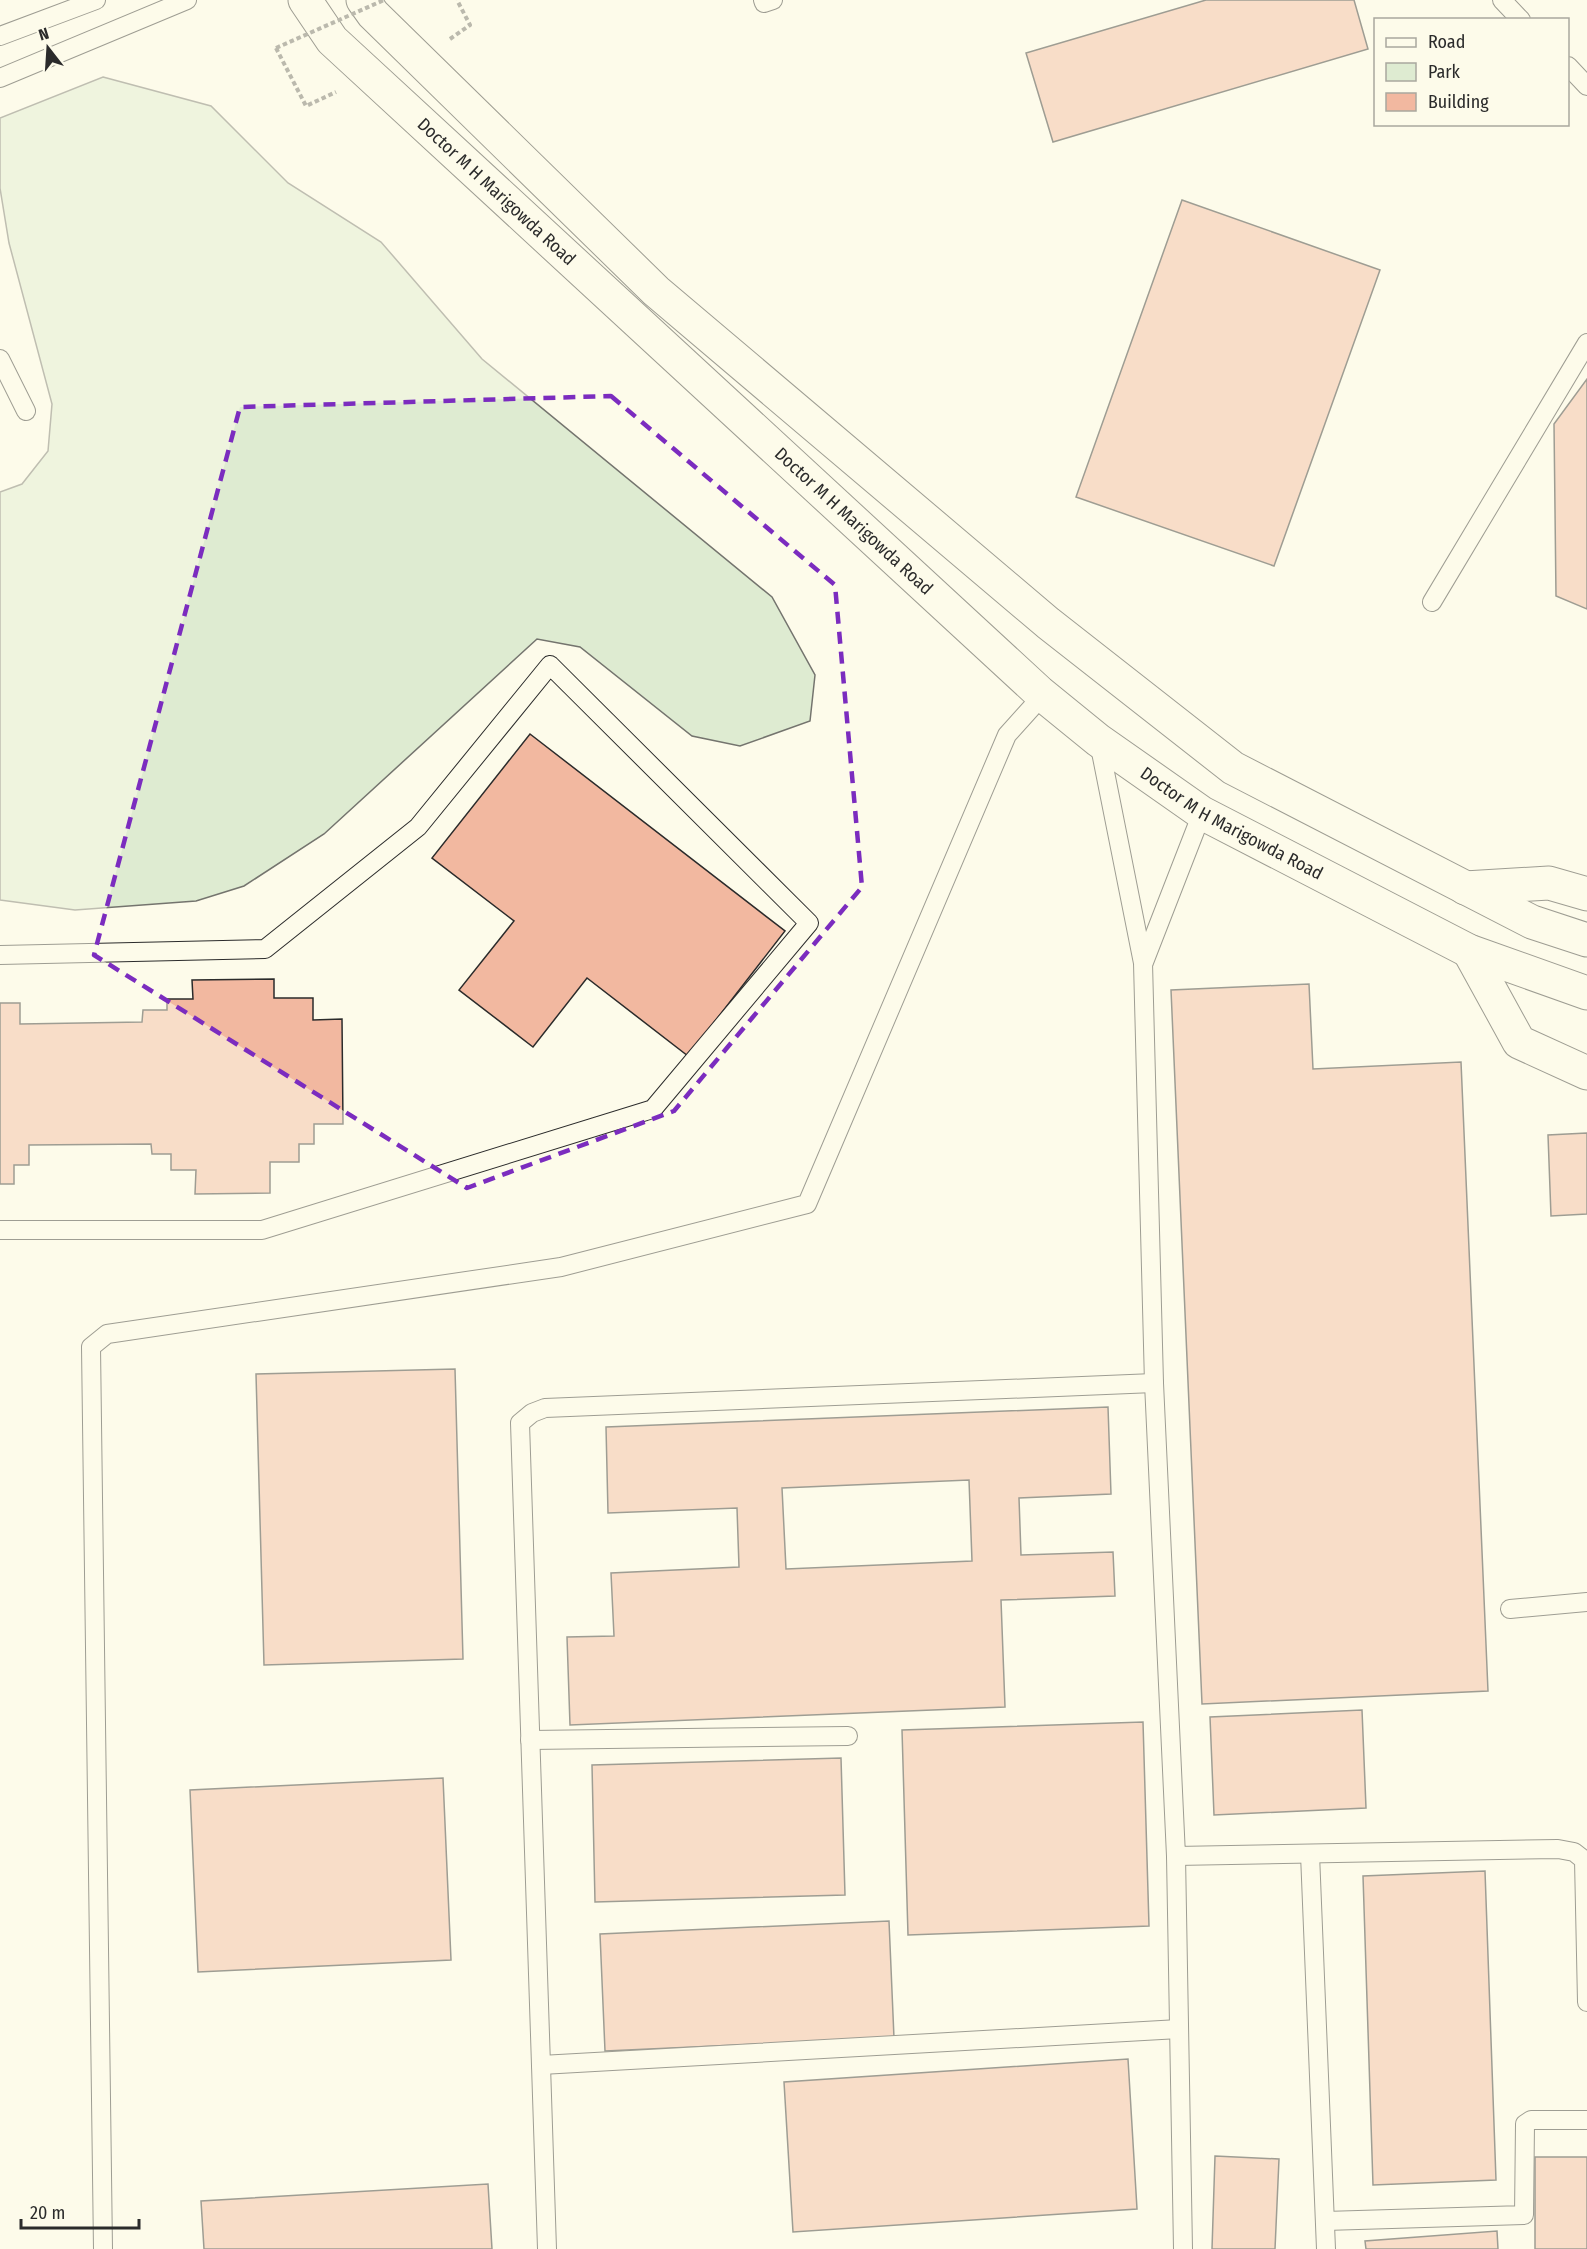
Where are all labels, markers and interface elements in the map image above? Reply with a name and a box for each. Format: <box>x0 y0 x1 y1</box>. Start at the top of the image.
north arrow <box>18 18 78 78</box>
legend <box>1374 18 1569 126</box>
text: N <box>36 24 51 45</box>
text: Road <box>1428 31 1465 53</box>
text: Park <box>1428 61 1461 83</box>
text: Building <box>1428 91 1489 113</box>
street label: Doctor M H Marigowda Road <box>413 113 580 270</box>
street label: Doctor M H Marigowda Road <box>770 443 937 600</box>
street label: Doctor M H Marigowda Road <box>1136 762 1327 885</box>
scale bar <box>21 2192 140 2230</box>
text: 20 m <box>30 2202 65 2224</box>

